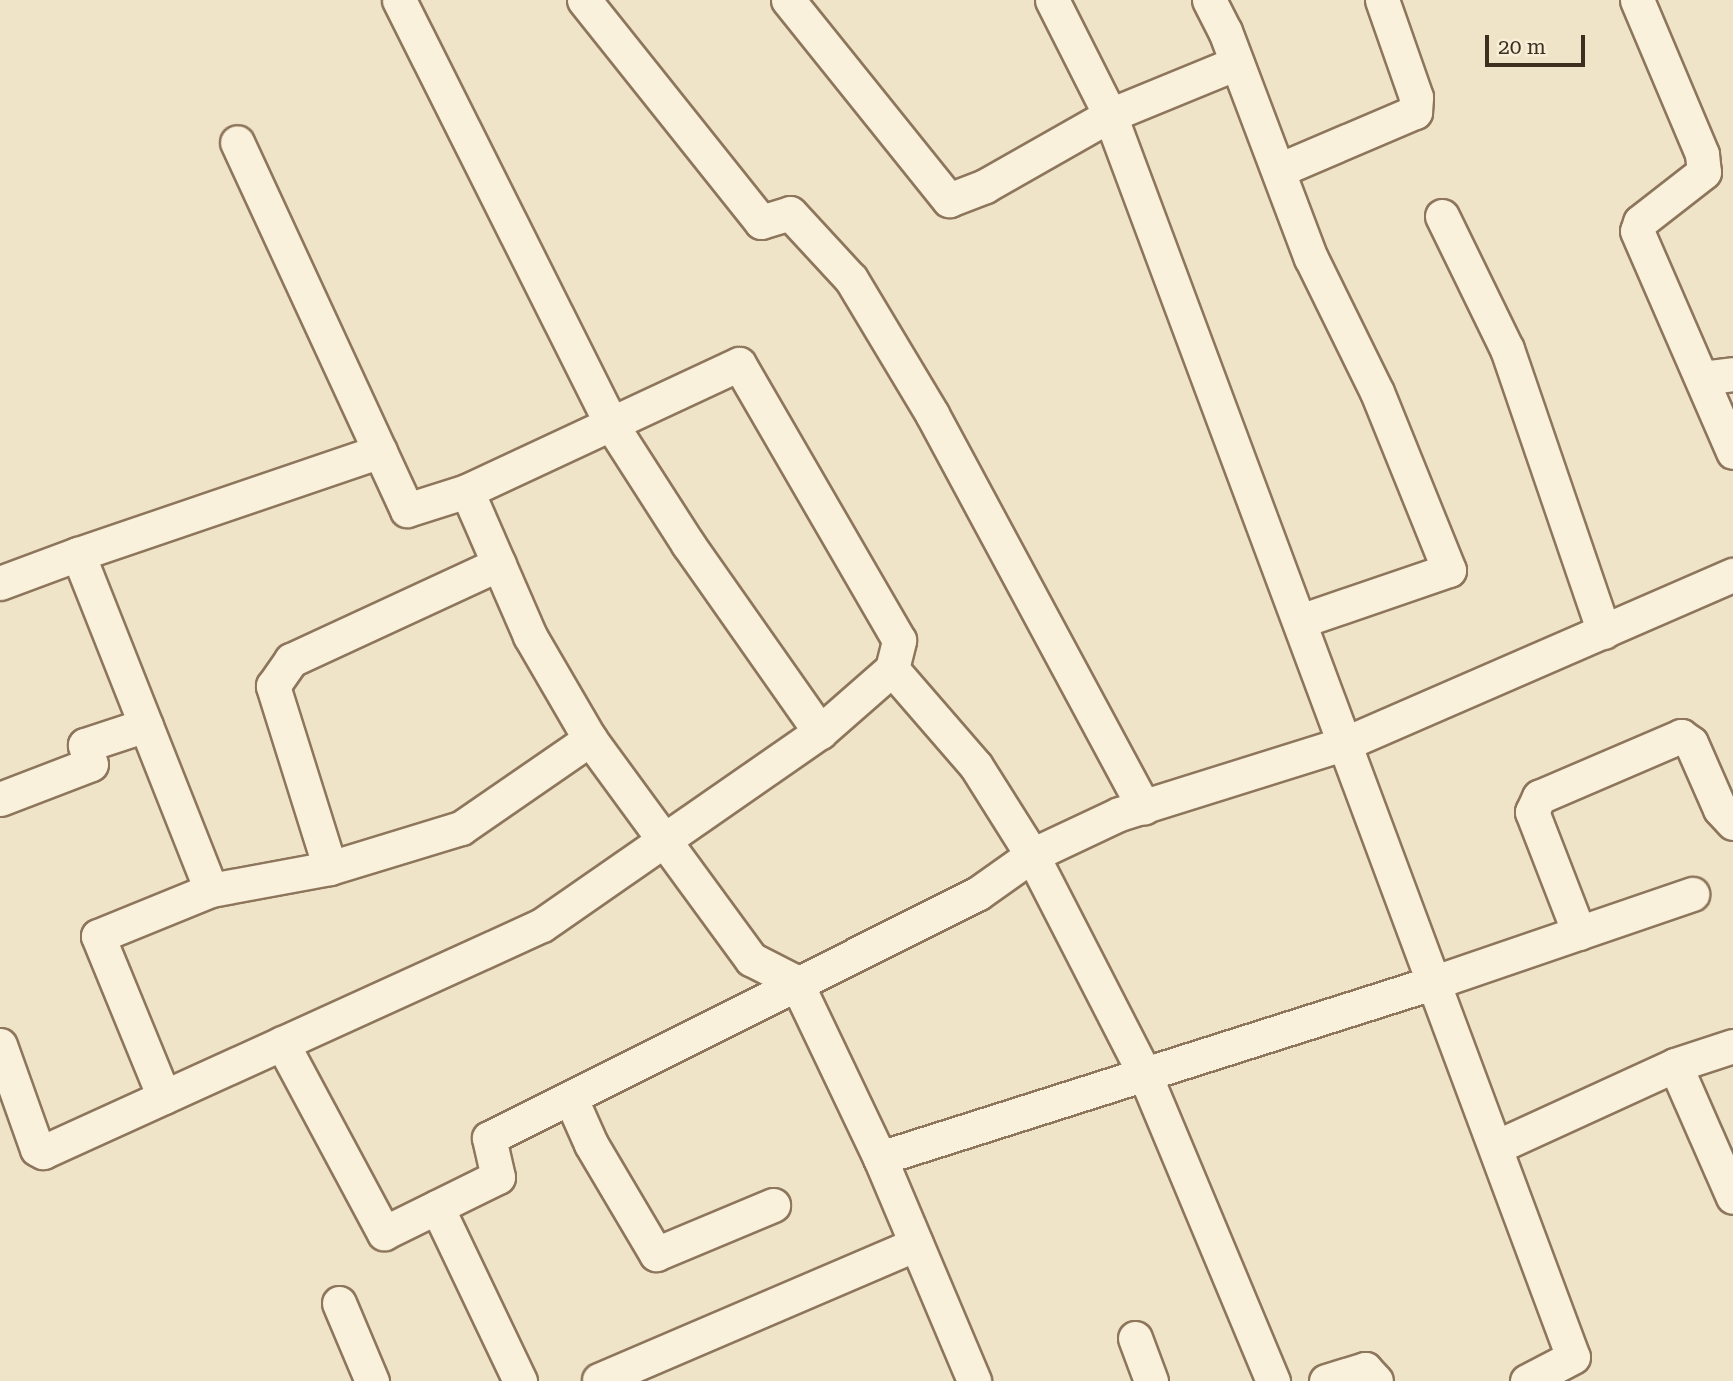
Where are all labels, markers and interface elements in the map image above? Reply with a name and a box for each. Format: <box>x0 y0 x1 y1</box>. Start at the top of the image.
scale bar <box>1488 21 1588 65</box>
text: 20 m <box>1498 35 1546 59</box>

